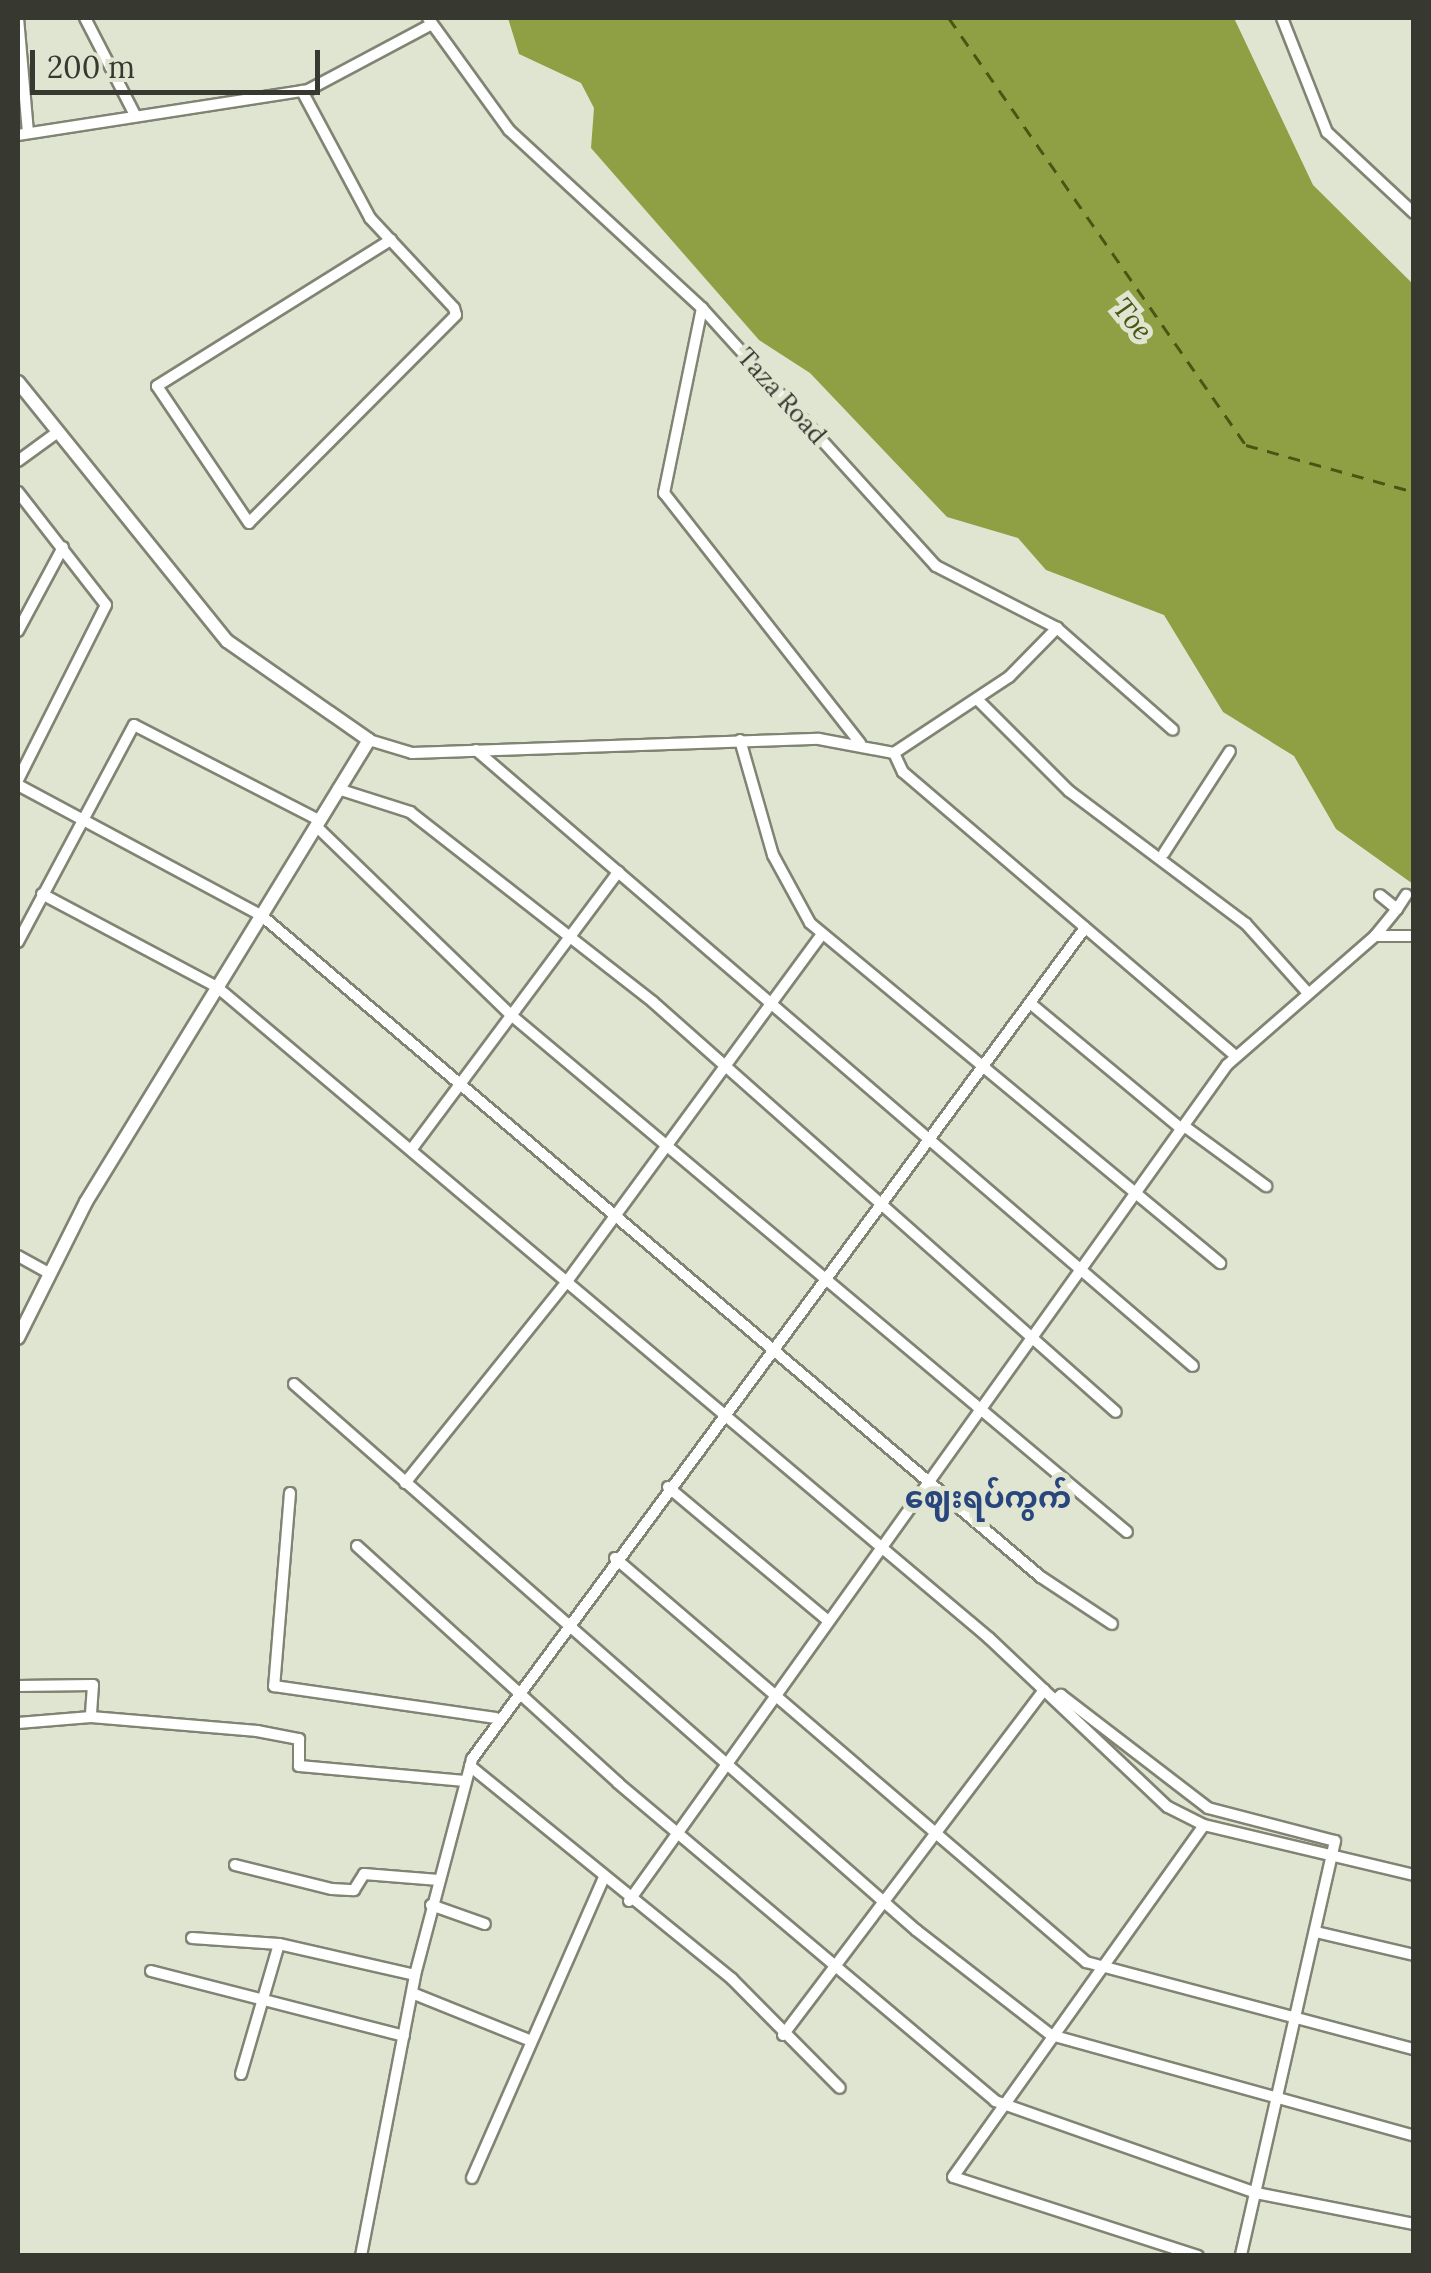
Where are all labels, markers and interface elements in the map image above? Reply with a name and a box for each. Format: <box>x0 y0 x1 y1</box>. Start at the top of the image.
scale bar <box>35 30 325 92</box>
text: 200 m <box>47 48 135 86</box>
water label: Toe <box>1106 291 1160 347</box>
street label: Taza Road <box>731 342 833 450</box>
district label: ဈေးရပ်ကွက် <box>905 1479 1071 1515</box>

